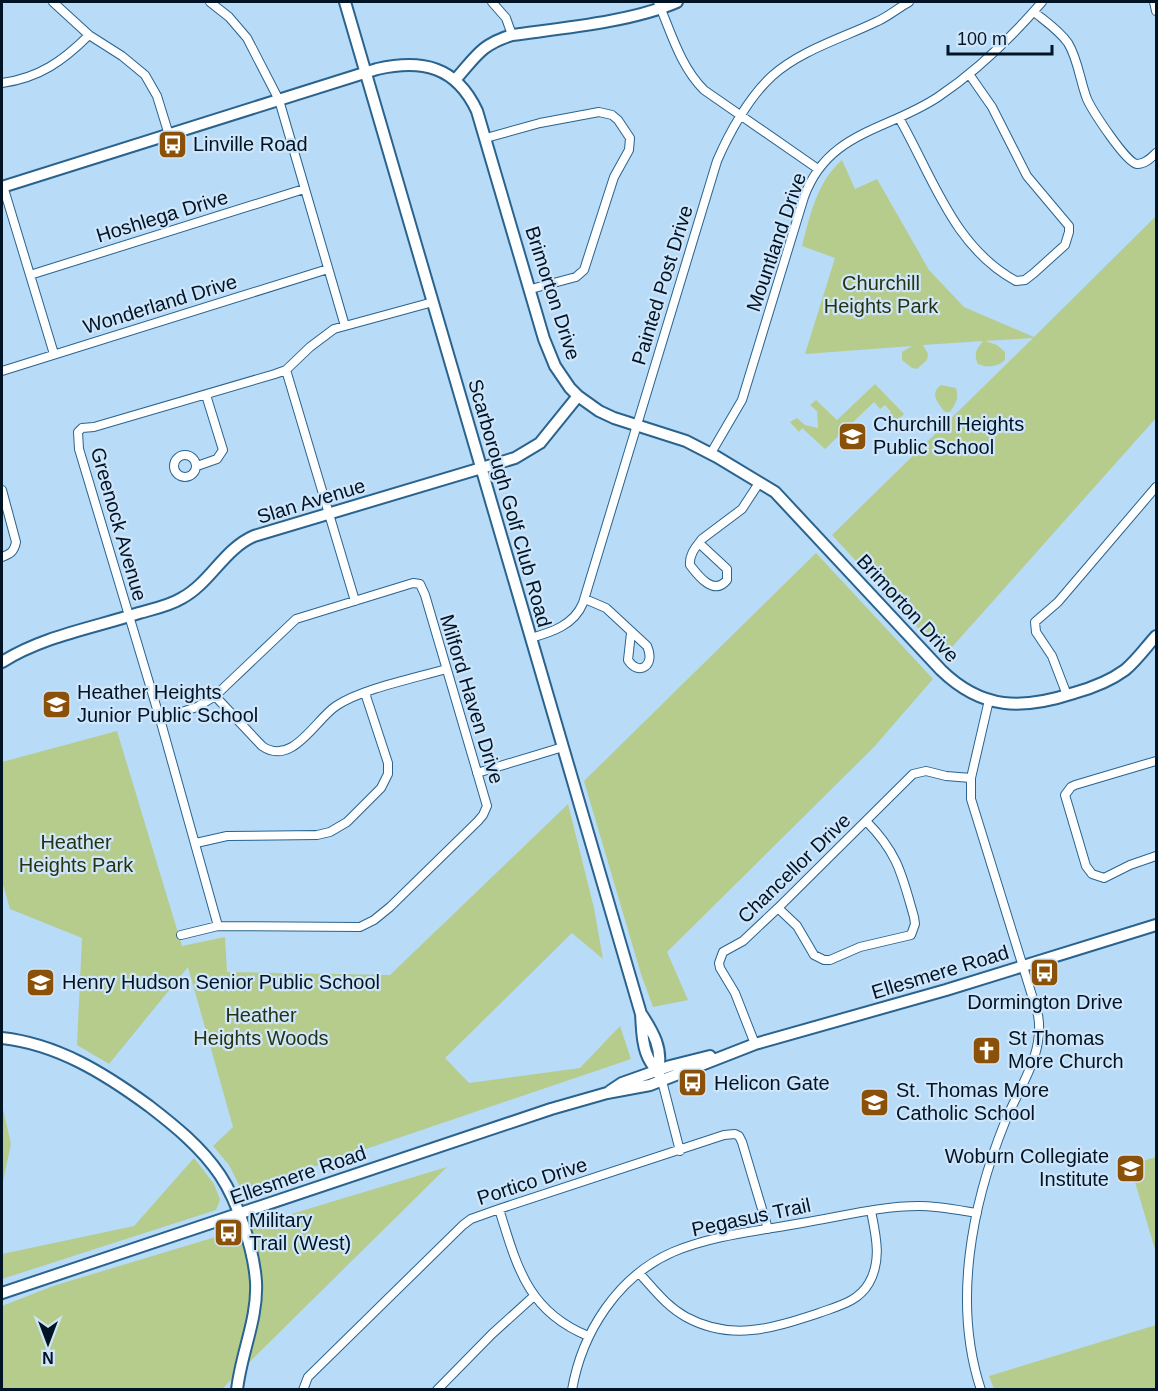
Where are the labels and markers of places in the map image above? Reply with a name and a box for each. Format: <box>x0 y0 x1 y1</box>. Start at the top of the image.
bus stop icon: Linville Road <box>156 128 188 160</box>
place label: Linville Road <box>193 133 308 155</box>
place label: Churchill Heights Public School <box>873 413 1024 458</box>
school or university icon: Churchill Heights Public School <box>836 420 868 452</box>
place label: Heather Heights Junior Public School <box>77 681 258 726</box>
school or university icon: Heather Heights Junior Public School <box>40 688 72 720</box>
bus stop icon: Dormington Drive <box>1029 956 1061 988</box>
school or university icon: Henry Hudson Senior Public School <box>25 966 57 998</box>
place label: Henry Hudson Senior Public School <box>62 971 380 993</box>
place label: Dormington Drive <box>967 991 1123 1013</box>
place label: St Thomas More Church <box>1008 1027 1124 1072</box>
church icon: St Thomas More Church <box>971 1034 1003 1066</box>
bus stop icon: Helicon Gate <box>677 1067 709 1099</box>
place label: Helicon Gate <box>714 1072 830 1094</box>
place label: St. Thomas More Catholic School <box>896 1079 1049 1124</box>
school or university icon: St. Thomas More Catholic School <box>859 1086 891 1118</box>
place label: Woburn Collegiate Institute <box>945 1145 1109 1190</box>
school or university icon: Woburn Collegiate Institute <box>1114 1152 1146 1184</box>
place label: Military Trail (West) <box>249 1209 351 1254</box>
bus stop icon: Military Trail (West) <box>212 1216 244 1248</box>

